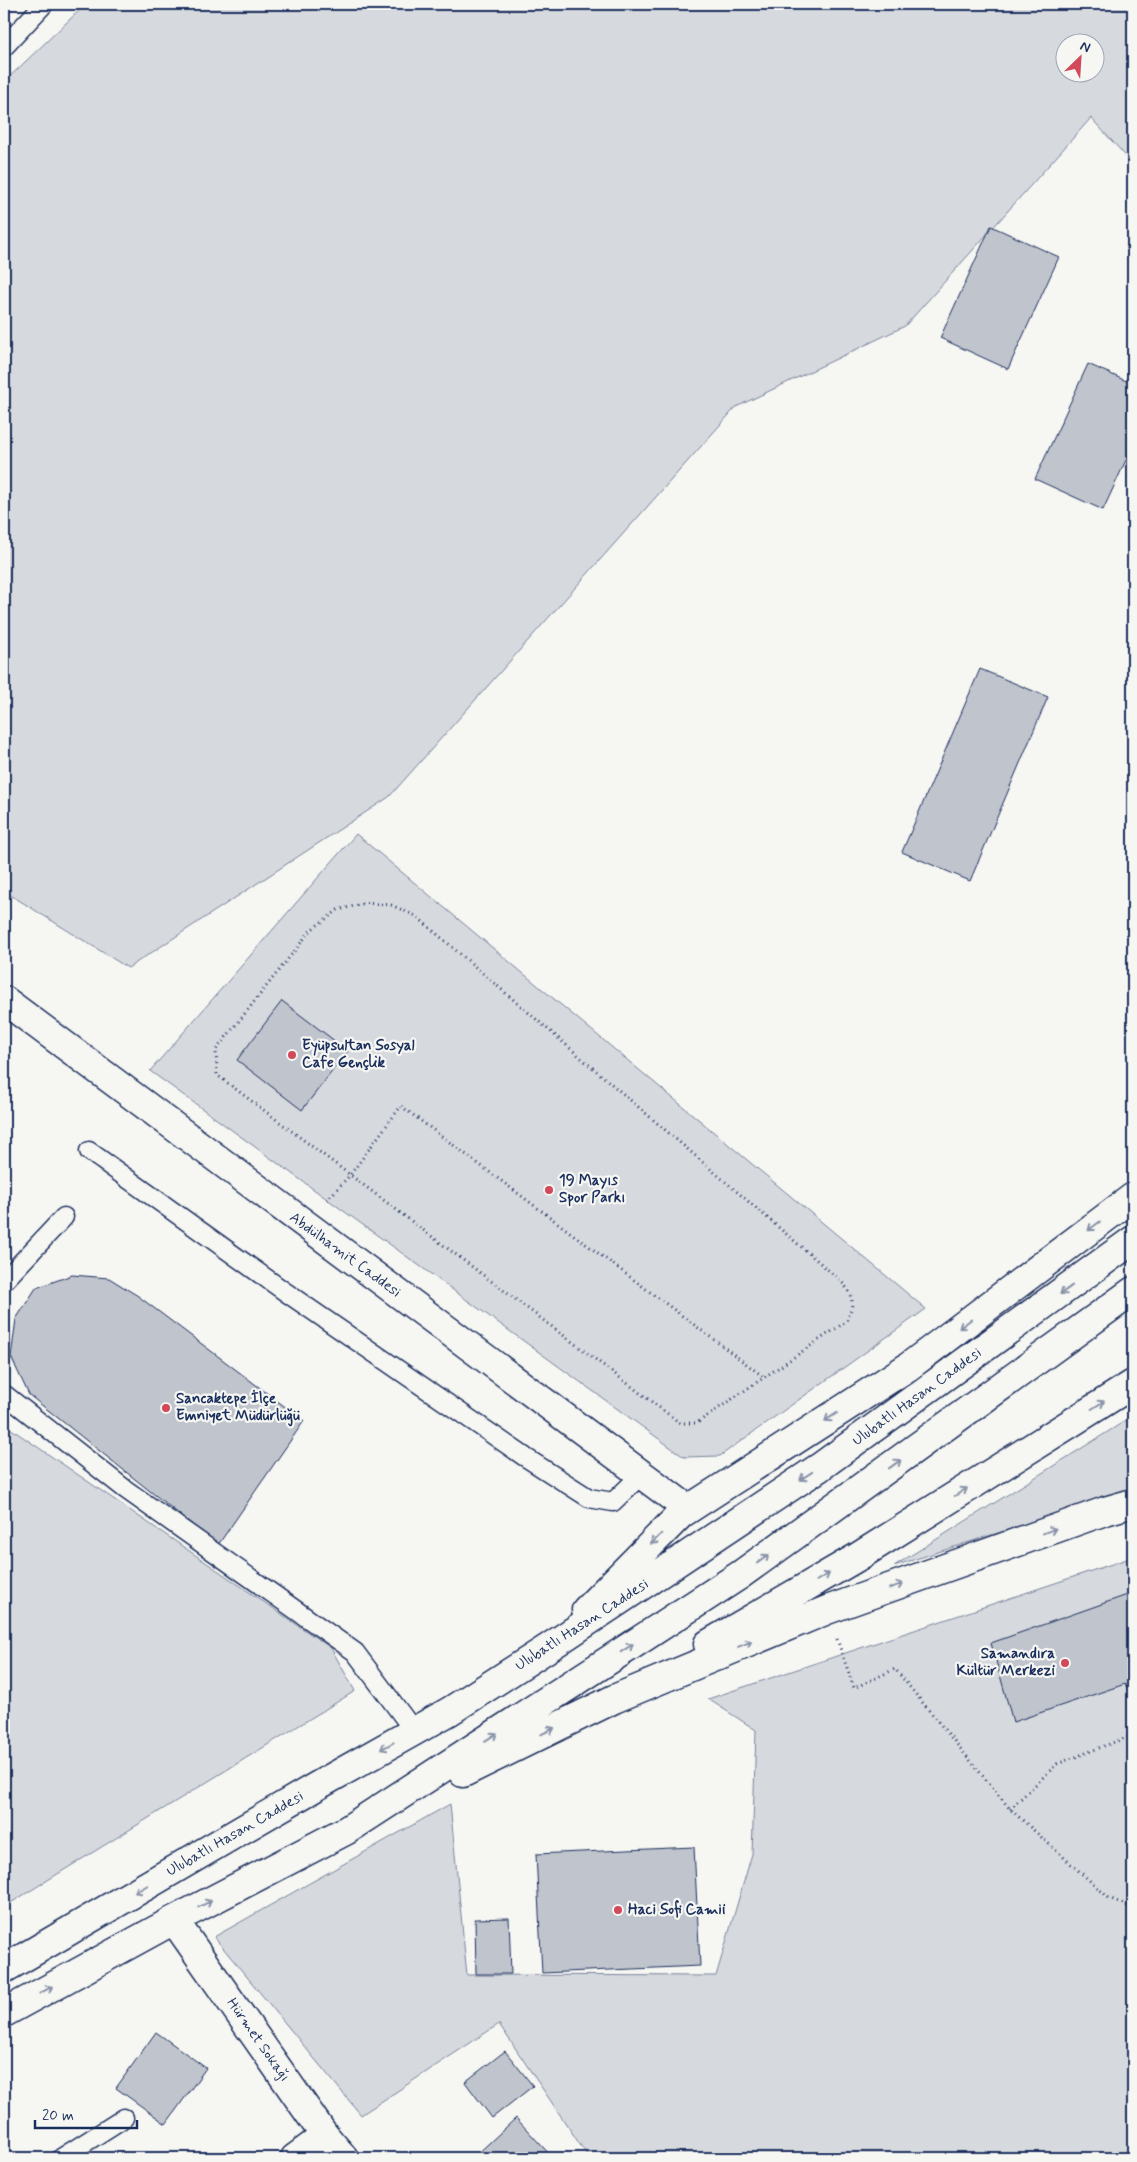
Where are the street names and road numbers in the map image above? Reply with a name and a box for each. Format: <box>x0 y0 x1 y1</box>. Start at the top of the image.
street label: Abdülhamit Caddesi <box>285 1208 405 1302</box>
street label: Ulubatlı Hasan Caddesi <box>848 1343 986 1451</box>
street label: Ulubatlı Hasan Caddesi <box>511 1574 653 1676</box>
street label: Ulubatlı Hasan Caddesi <box>163 1786 307 1882</box>
street label: Hürmet Sokağı <box>222 1994 294 2086</box>

